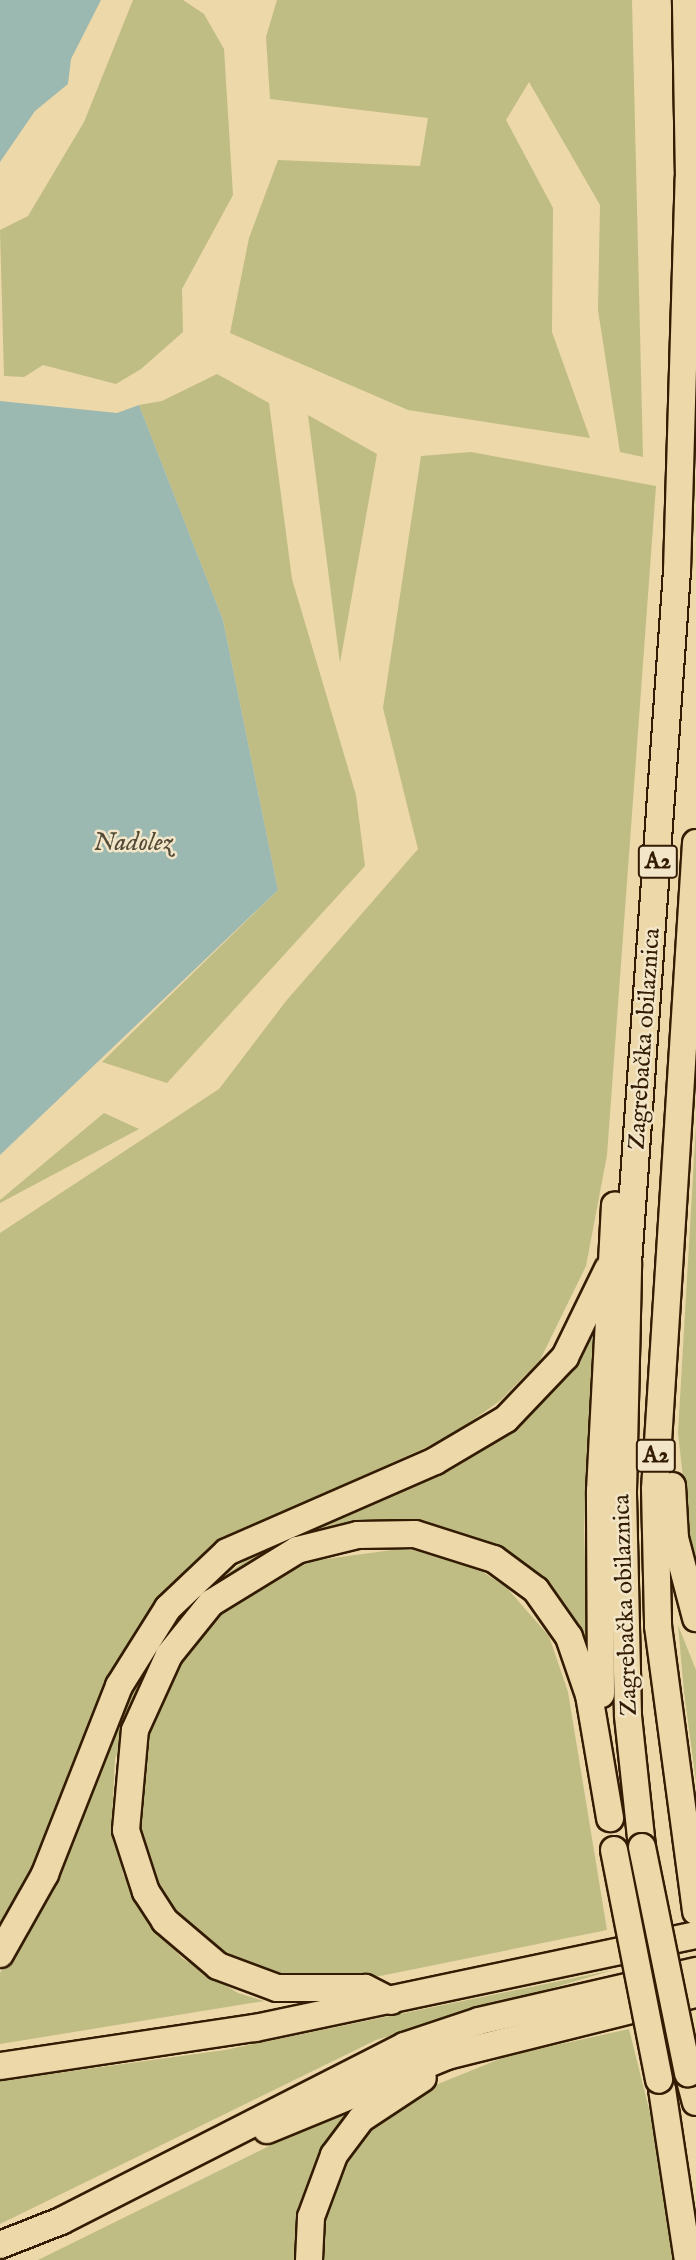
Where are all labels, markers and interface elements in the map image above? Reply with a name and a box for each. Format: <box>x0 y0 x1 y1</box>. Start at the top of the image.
water label: Nadolez <box>94 827 172 859</box>
road number: A2 <box>637 842 679 882</box>
street label: Zagrebačka obilaznica <box>623 927 667 1151</box>
road number: A2 <box>635 1436 677 1476</box>
street label: Zagrebačka obilaznica <box>608 1494 644 1716</box>

